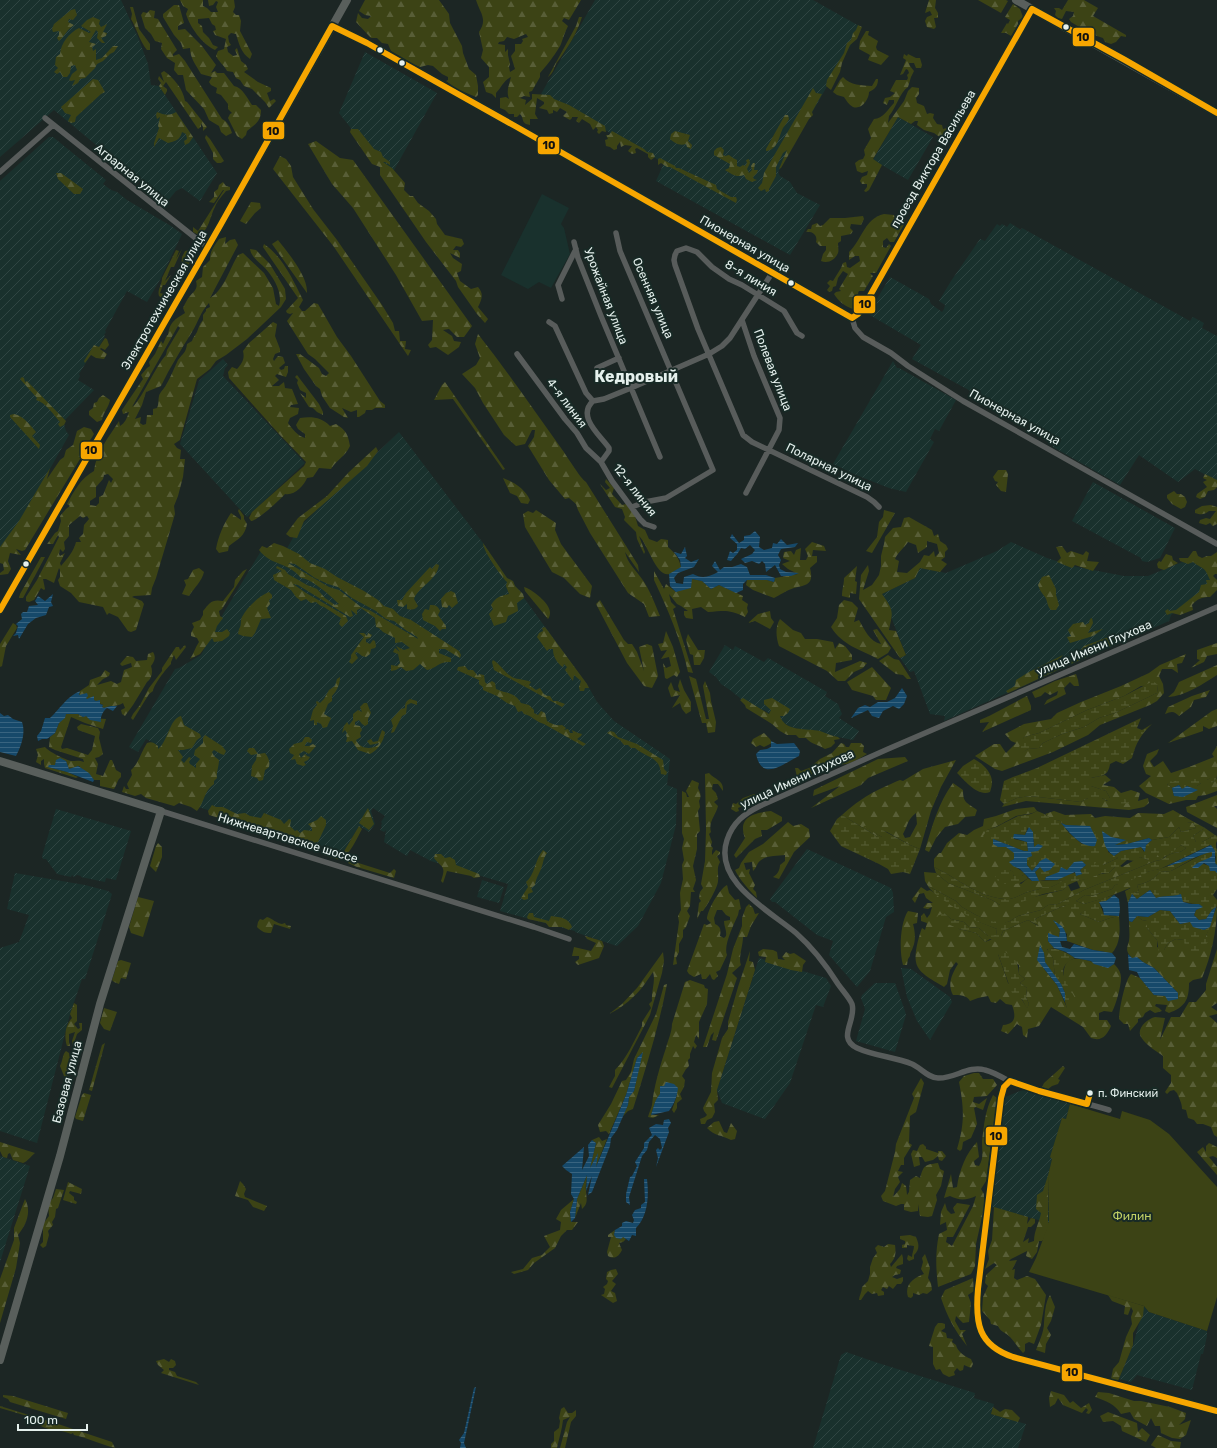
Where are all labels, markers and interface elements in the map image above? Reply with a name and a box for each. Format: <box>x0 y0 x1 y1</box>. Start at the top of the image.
unlabelled marker <box>1061 22 1071 32</box>
line badge: 10 <box>1072 27 1095 47</box>
text: 10 <box>1077 31 1089 44</box>
unlabelled marker <box>375 45 385 55</box>
unlabelled marker <box>397 58 407 68</box>
street label: проезд Виктора Васильева <box>888 87 978 231</box>
line badge: 10 <box>262 121 285 140</box>
text: 10 <box>267 125 279 138</box>
line badge: 10 <box>537 136 560 155</box>
text: 10 <box>543 139 555 152</box>
street label: Аграрная улица <box>92 141 172 209</box>
street label: Пионерная улица <box>697 212 793 276</box>
street label: Электротехническая улица <box>118 228 210 372</box>
street label: Урожайная улица <box>581 246 631 346</box>
street label: Осенняя улица <box>630 255 676 341</box>
street label: 8-я линия <box>722 257 780 299</box>
unlabelled marker <box>786 278 796 288</box>
line badge: 10 <box>853 295 876 314</box>
text: 10 <box>859 298 871 311</box>
street label: Полевая улица <box>751 327 795 413</box>
district label: Кедровый <box>594 367 678 386</box>
street label: 4-я линия <box>544 376 590 430</box>
street label: Пионерная улица <box>967 386 1063 448</box>
street label: Полярная улица <box>784 440 874 494</box>
line badge: 10 <box>80 441 103 460</box>
text: 10 <box>85 444 97 457</box>
street label: 12-я линия <box>610 461 660 519</box>
unlabelled marker <box>21 559 31 569</box>
street label: улица Имени Глухова <box>1034 617 1154 679</box>
street label: улица Имени Глухова <box>738 746 856 812</box>
street label: Нижневартовское шоссе <box>216 810 360 866</box>
street label: Базовая улица <box>49 1039 85 1125</box>
place label: п. Финский <box>1098 1087 1158 1100</box>
marker: п. Финский <box>1085 1088 1095 1098</box>
line badge: 10 <box>985 1126 1008 1146</box>
text: 10 <box>990 1130 1002 1143</box>
park label: Филин <box>1112 1209 1152 1223</box>
line badge: 10 <box>1061 1363 1083 1382</box>
text: 10 <box>1066 1366 1078 1379</box>
scale bar <box>18 1406 87 1432</box>
text: 100 m <box>24 1413 58 1427</box>

